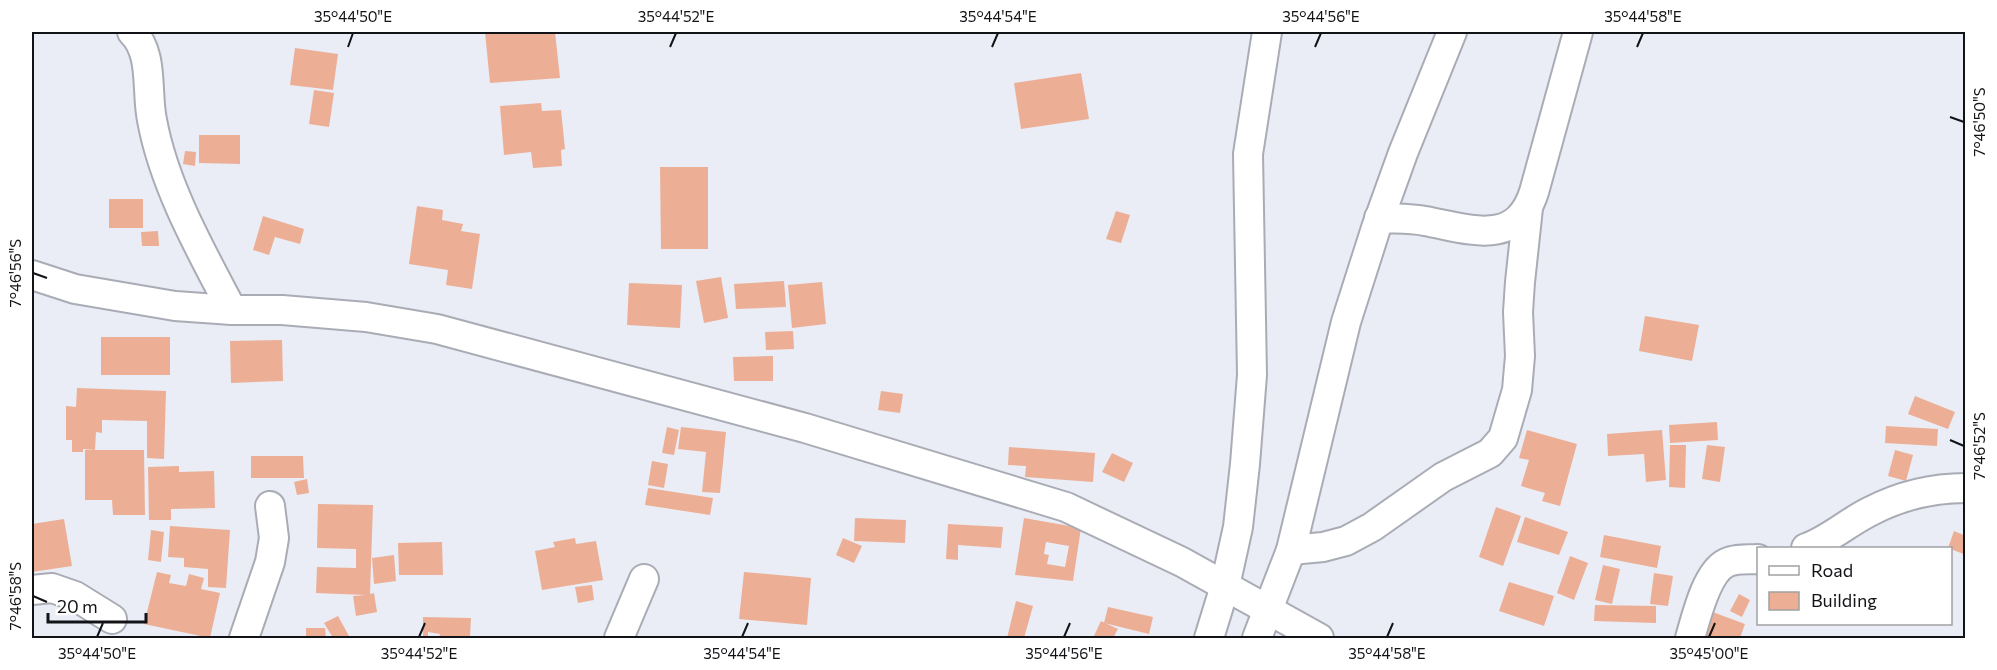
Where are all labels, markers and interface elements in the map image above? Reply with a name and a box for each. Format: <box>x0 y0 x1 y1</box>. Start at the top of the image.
text: 35°44'50"E <box>314 7 392 25</box>
text: 35°44'52"E <box>638 7 714 25</box>
text: 35°44'54"E <box>959 7 1037 25</box>
text: 35°44'56"E <box>1282 7 1360 25</box>
text: 35°44'58"E <box>1604 7 1682 25</box>
text: 7°46'50"S <box>1970 87 1988 157</box>
text: 7°46'56"S <box>6 239 24 307</box>
text: 7°46'52"S <box>1970 412 1988 480</box>
legend <box>1757 547 1952 625</box>
text: Road <box>1811 559 1853 581</box>
text: 7°46'58"S <box>6 562 24 630</box>
scale bar <box>48 586 146 624</box>
text: Building <box>1811 589 1877 611</box>
text: 20 m <box>57 595 98 617</box>
text: 35°44'50"E <box>58 644 136 662</box>
text: 35°44'52"E <box>381 644 457 662</box>
text: 35°44'54"E <box>703 644 781 662</box>
text: 35°44'56"E <box>1025 644 1103 662</box>
text: 35°44'58"E <box>1348 644 1426 662</box>
text: 35°45'00"E <box>1670 644 1749 662</box>

